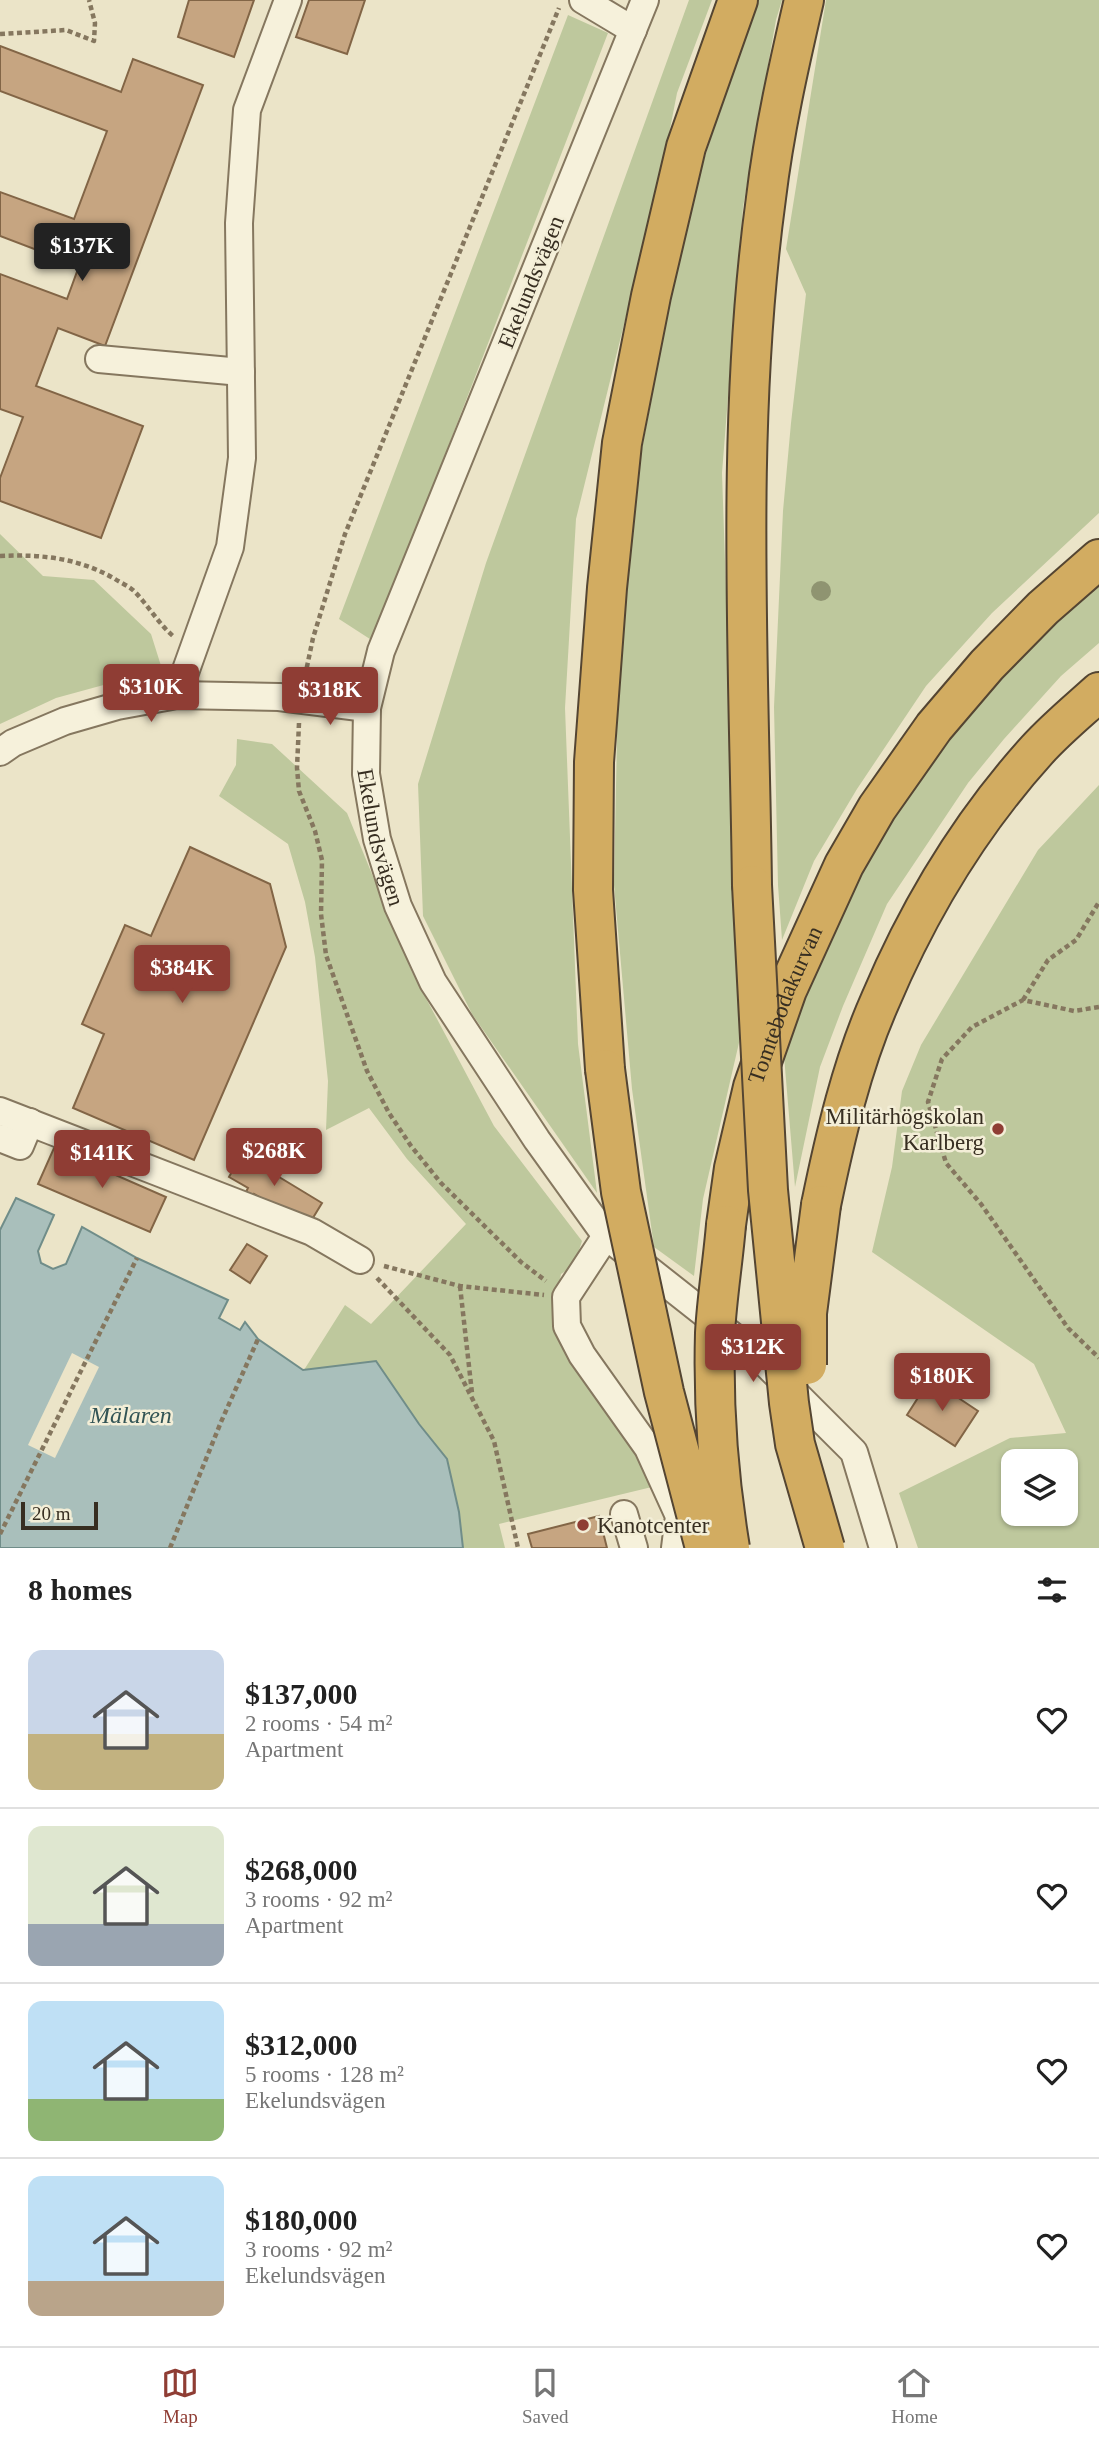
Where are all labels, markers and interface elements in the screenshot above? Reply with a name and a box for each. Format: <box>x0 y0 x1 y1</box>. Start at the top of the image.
street label: Ekelundsvägen <box>493 212 569 352</box>
pin: $137K <box>33 224 131 283</box>
text: $137K <box>50 233 114 258</box>
pin: $310K <box>102 664 200 724</box>
pin: $318K <box>281 668 379 727</box>
text: $310K <box>119 674 183 699</box>
text: $318K <box>298 677 362 702</box>
street label: Ekelundsvägen <box>353 767 410 909</box>
street label: Tomtebodakurvan <box>743 922 827 1087</box>
pin: $384K <box>133 946 231 1005</box>
text: $384K <box>150 955 214 980</box>
place label: Militärhögskolan Karlberg <box>826 1104 984 1155</box>
marker: Militärhögskolan Karlberg <box>990 1121 1006 1137</box>
pin: $268K <box>225 1128 323 1188</box>
pin: $141K <box>53 1130 151 1190</box>
text: $268K <box>242 1138 306 1163</box>
text: $141K <box>70 1140 134 1165</box>
pin: $312K <box>704 1324 802 1384</box>
text: $312K <box>721 1334 785 1359</box>
pin: $180K <box>893 1354 991 1413</box>
text: $180K <box>910 1363 974 1388</box>
water label: Mälaren <box>89 1402 172 1428</box>
map controls <box>1001 1449 1078 1526</box>
button: layers <box>1001 1449 1078 1526</box>
scale bar <box>21 1499 98 1531</box>
text: 20 m <box>32 1503 71 1524</box>
place label: Kanotcenter <box>597 1513 710 1538</box>
marker: Kanotcenter <box>575 1517 591 1533</box>
icon: filters <box>1033 1571 1071 1609</box>
text: 8 homes <box>28 1573 132 1606</box>
text: $137,000 <box>245 1677 358 1710</box>
icon: home <box>84 1678 168 1762</box>
icon: heart <box>1033 1701 1071 1739</box>
text: 2 rooms · 54 m² <box>245 1711 392 1736</box>
text: Apartment <box>245 1737 343 1762</box>
text: $268,000 <box>245 1853 358 1886</box>
icon: home <box>84 1854 168 1938</box>
icon: heart <box>1033 1877 1071 1915</box>
text: 3 rooms · 92 m² <box>245 1887 392 1912</box>
text: Apartment <box>245 1913 343 1938</box>
text: $312,000 <box>245 2028 358 2061</box>
icon: home <box>84 2029 168 2113</box>
icon: heart <box>1033 2052 1071 2090</box>
text: 5 rooms · 128 m² <box>245 2062 404 2087</box>
text: Ekelundsvägen <box>245 2088 386 2113</box>
text: $180,000 <box>245 2203 358 2236</box>
icon: home <box>84 2204 168 2288</box>
icon: heart <box>1033 2227 1071 2265</box>
text: 3 rooms · 92 m² <box>245 2237 392 2262</box>
text: Ekelundsvägen <box>245 2263 386 2288</box>
tab: Map <box>161 2364 199 2428</box>
tab: Saved <box>522 2364 568 2428</box>
tab: Home <box>891 2364 938 2428</box>

